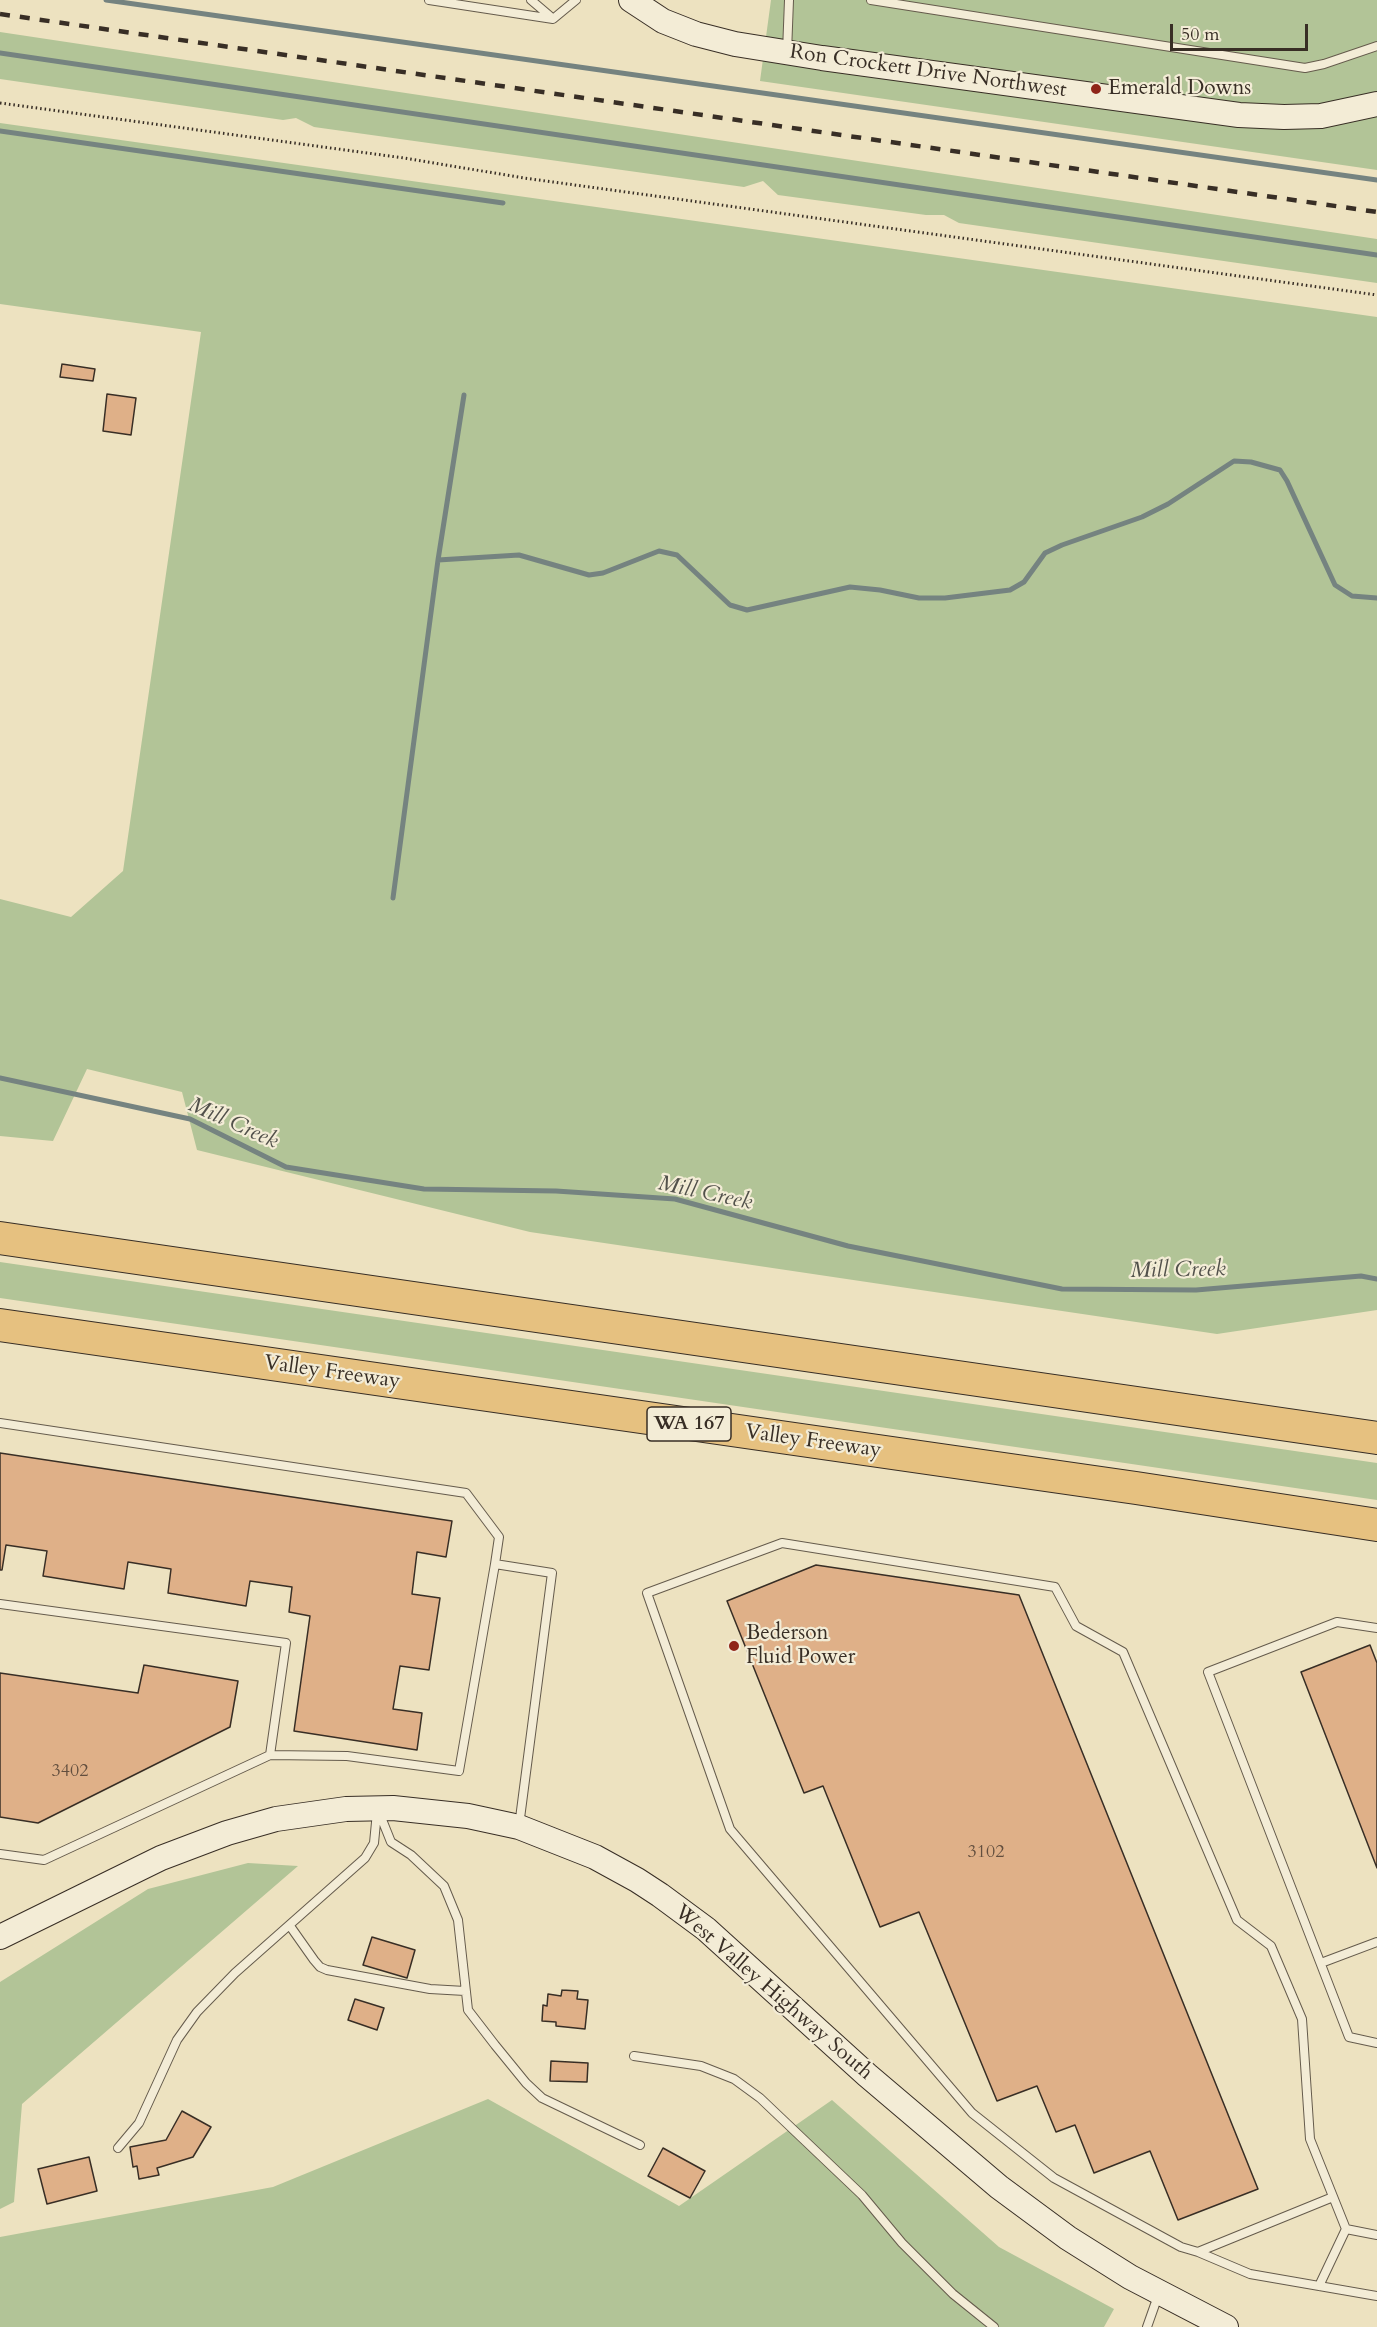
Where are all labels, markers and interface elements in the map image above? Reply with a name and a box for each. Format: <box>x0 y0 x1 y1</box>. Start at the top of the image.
scale bar <box>1173 12 1311 50</box>
text: 50 m <box>1181 22 1220 47</box>
street label: Ron Crockett Drive Northwest <box>788 40 1068 104</box>
place label: Emerald Downs <box>1108 76 1251 102</box>
marker: Emerald Downs <box>1089 82 1103 96</box>
water label: Mill Creek <box>184 1093 282 1155</box>
water label: Mill Creek <box>656 1171 754 1217</box>
water label: Mill Creek <box>1130 1257 1226 1285</box>
street label: Valley Freeway <box>262 1351 402 1395</box>
road number: WA 167 <box>647 1407 731 1441</box>
street label: Valley Freeway <box>743 1420 883 1464</box>
place label: Bederson Fluid Power <box>746 1621 855 1671</box>
marker: Bederson Fluid Power <box>727 1639 741 1653</box>
house number: 3402 <box>52 1761 88 1783</box>
house number: 3102 <box>968 1842 1004 1864</box>
street label: West Valley Highway South <box>669 1900 877 2086</box>

